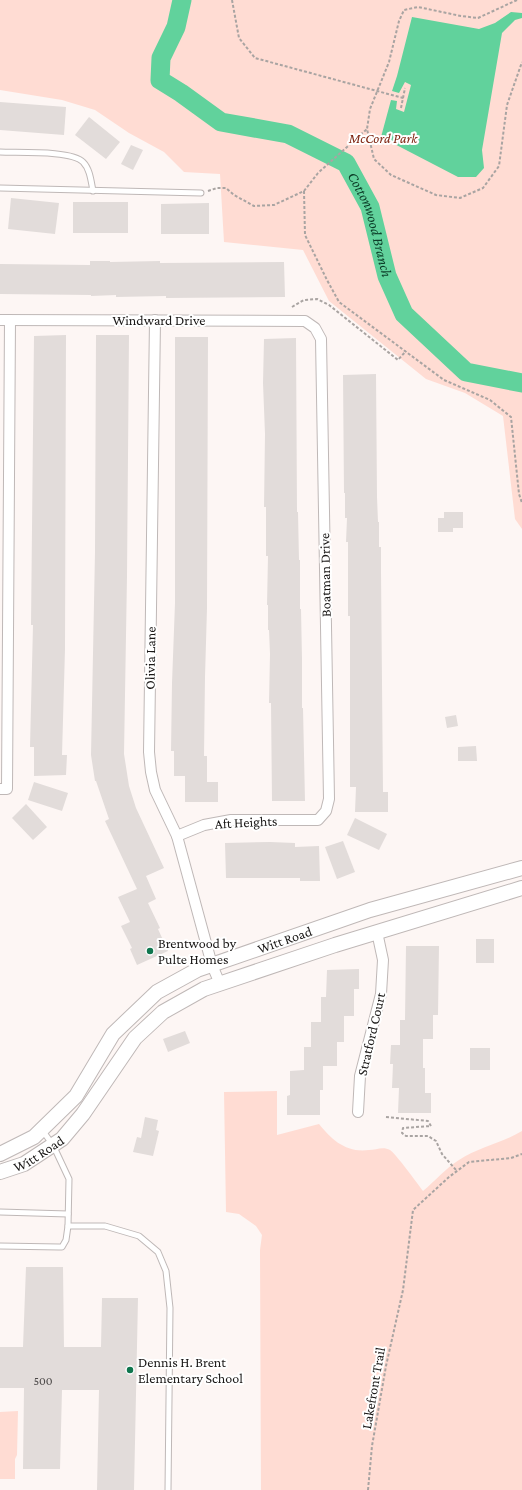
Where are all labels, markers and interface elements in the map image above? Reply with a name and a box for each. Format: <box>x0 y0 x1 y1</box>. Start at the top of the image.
park label: McCord Park <box>348 130 418 146</box>
water label: Cottonwood Branch <box>345 169 395 279</box>
street label: Windward Drive <box>113 312 205 328</box>
street label: Boatman Drive <box>316 533 334 617</box>
street label: Olivia Lane <box>141 626 159 690</box>
street label: Aft Heights <box>214 812 278 832</box>
street label: Witt Road <box>255 923 314 956</box>
place label: Brentwood by Pulte Homes <box>158 935 237 967</box>
marker: Brentwood by Pulte Homes <box>145 946 155 956</box>
street label: Stratford Court <box>354 991 388 1077</box>
street label: Witt Road <box>11 1132 67 1175</box>
street label: Lakefront Trail <box>358 1345 388 1430</box>
place label: Dennis H. Brent Elementary School <box>138 1354 243 1386</box>
marker: Dennis H. Brent Elementary School <box>125 1365 135 1375</box>
house number: 500 <box>33 1374 53 1388</box>

